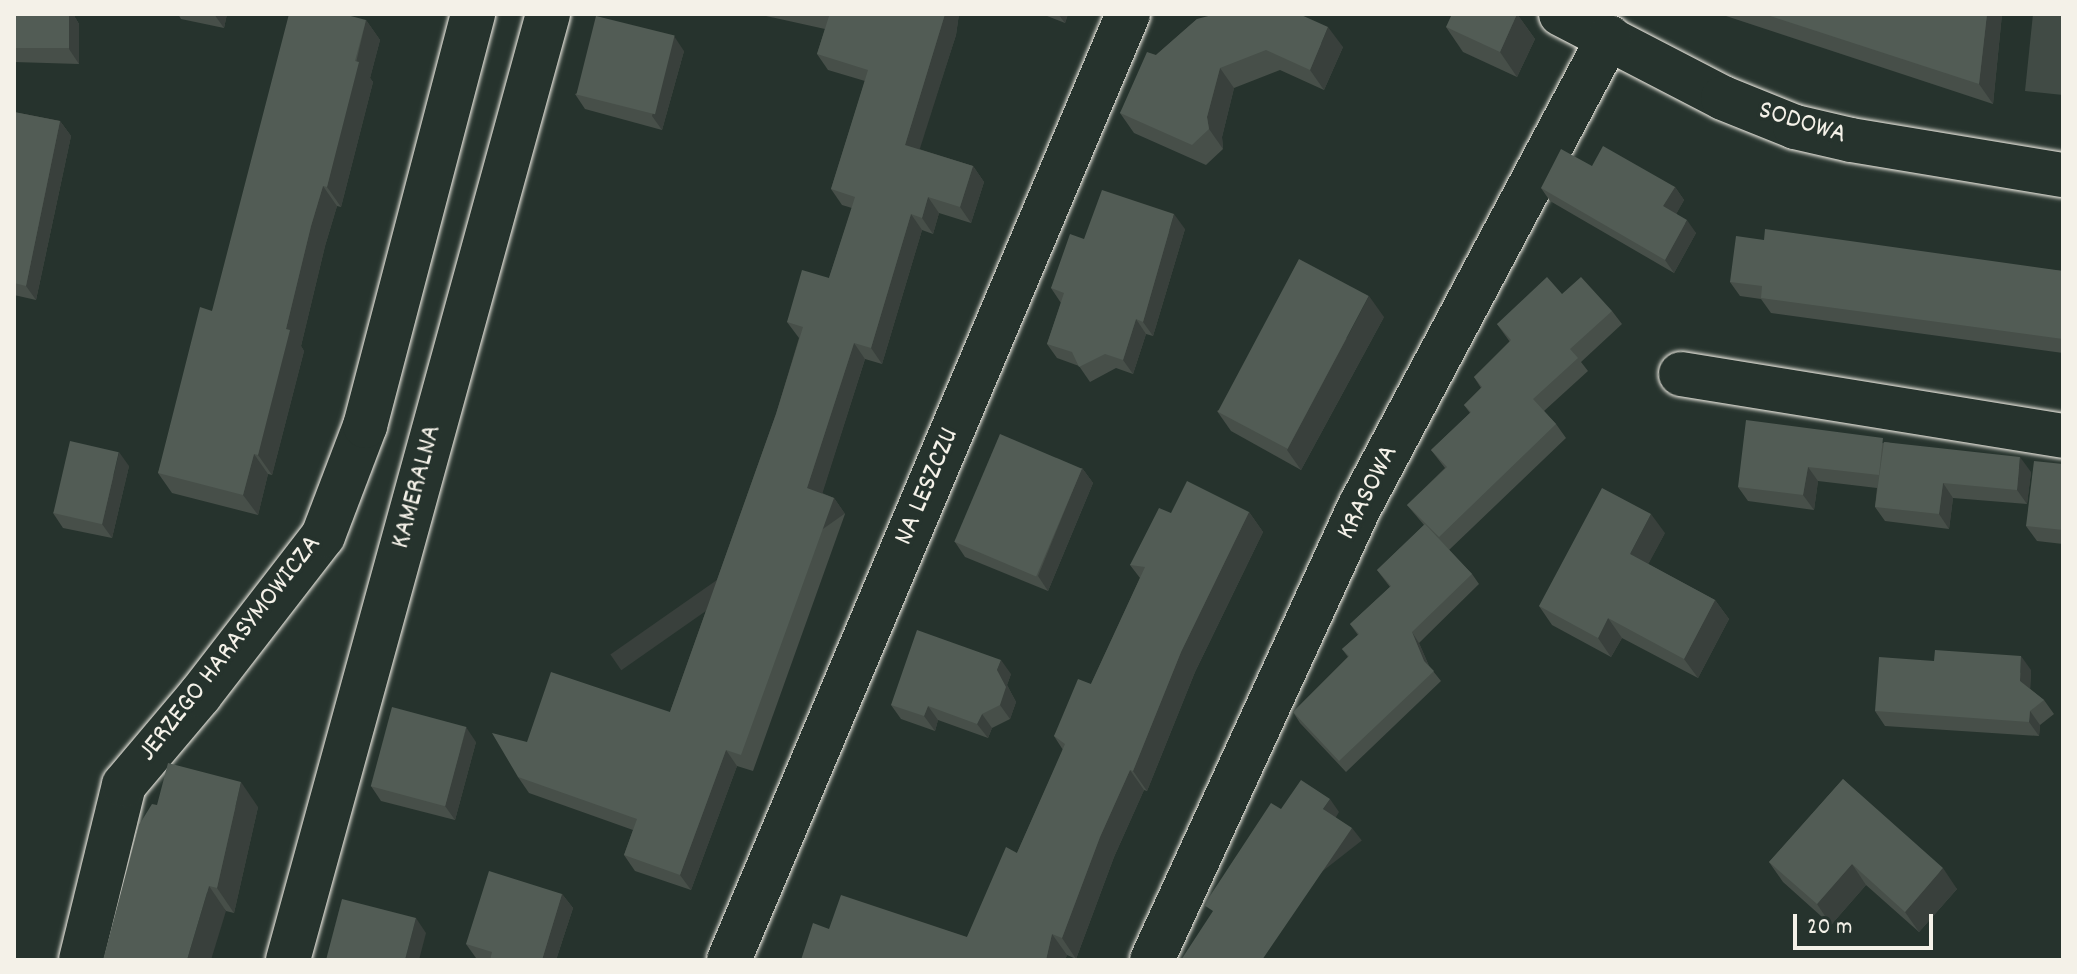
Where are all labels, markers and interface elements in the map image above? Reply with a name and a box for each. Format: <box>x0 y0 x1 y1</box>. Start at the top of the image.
street label: SODOWA <box>1754 95 1850 153</box>
street label: KAMERALNA <box>385 421 451 553</box>
street label: NA LESZCZU <box>888 423 968 551</box>
street label: KRASOWA <box>1331 440 1407 546</box>
street label: JERZEGO HARASYMOWICZA <box>132 529 330 769</box>
scale bar <box>1797 898 1937 948</box>
text: 20 m <box>1807 911 1853 945</box>

